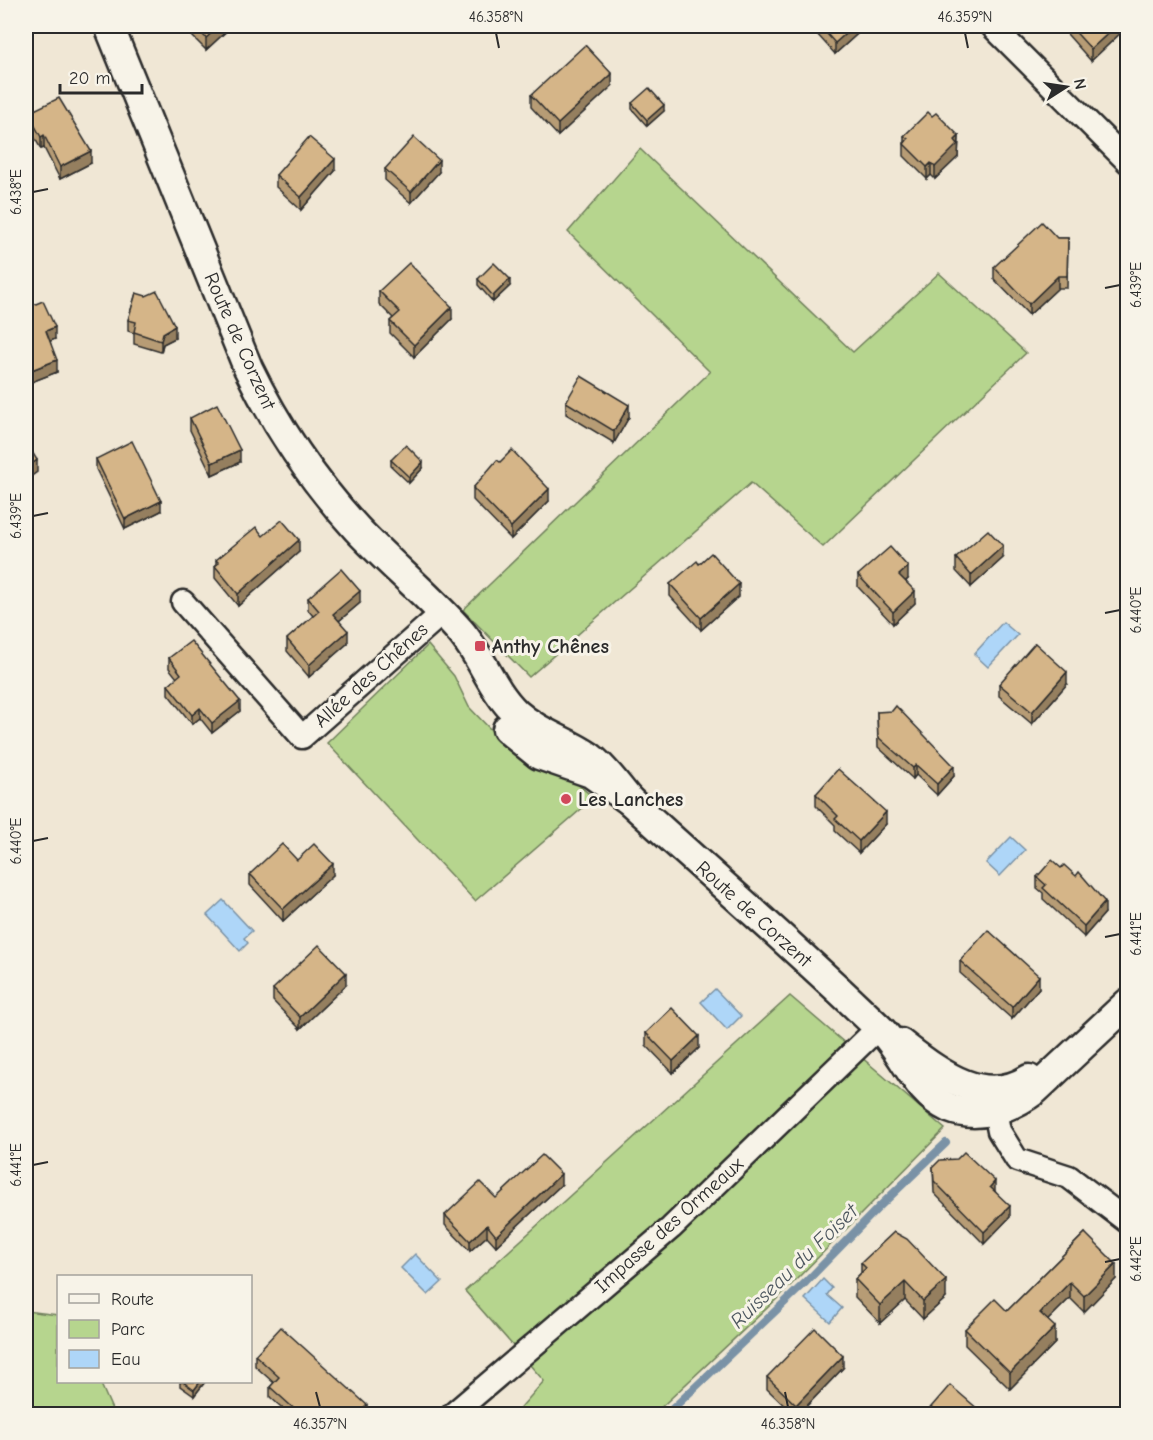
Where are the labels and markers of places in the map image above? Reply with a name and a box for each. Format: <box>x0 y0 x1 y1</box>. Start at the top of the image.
place label: Anthy Chênes <box>492 635 609 658</box>
marker: Anthy Chênes <box>473 639 487 653</box>
place label: Les Lanches <box>578 788 683 811</box>
marker: Les Lanches <box>559 792 573 806</box>

